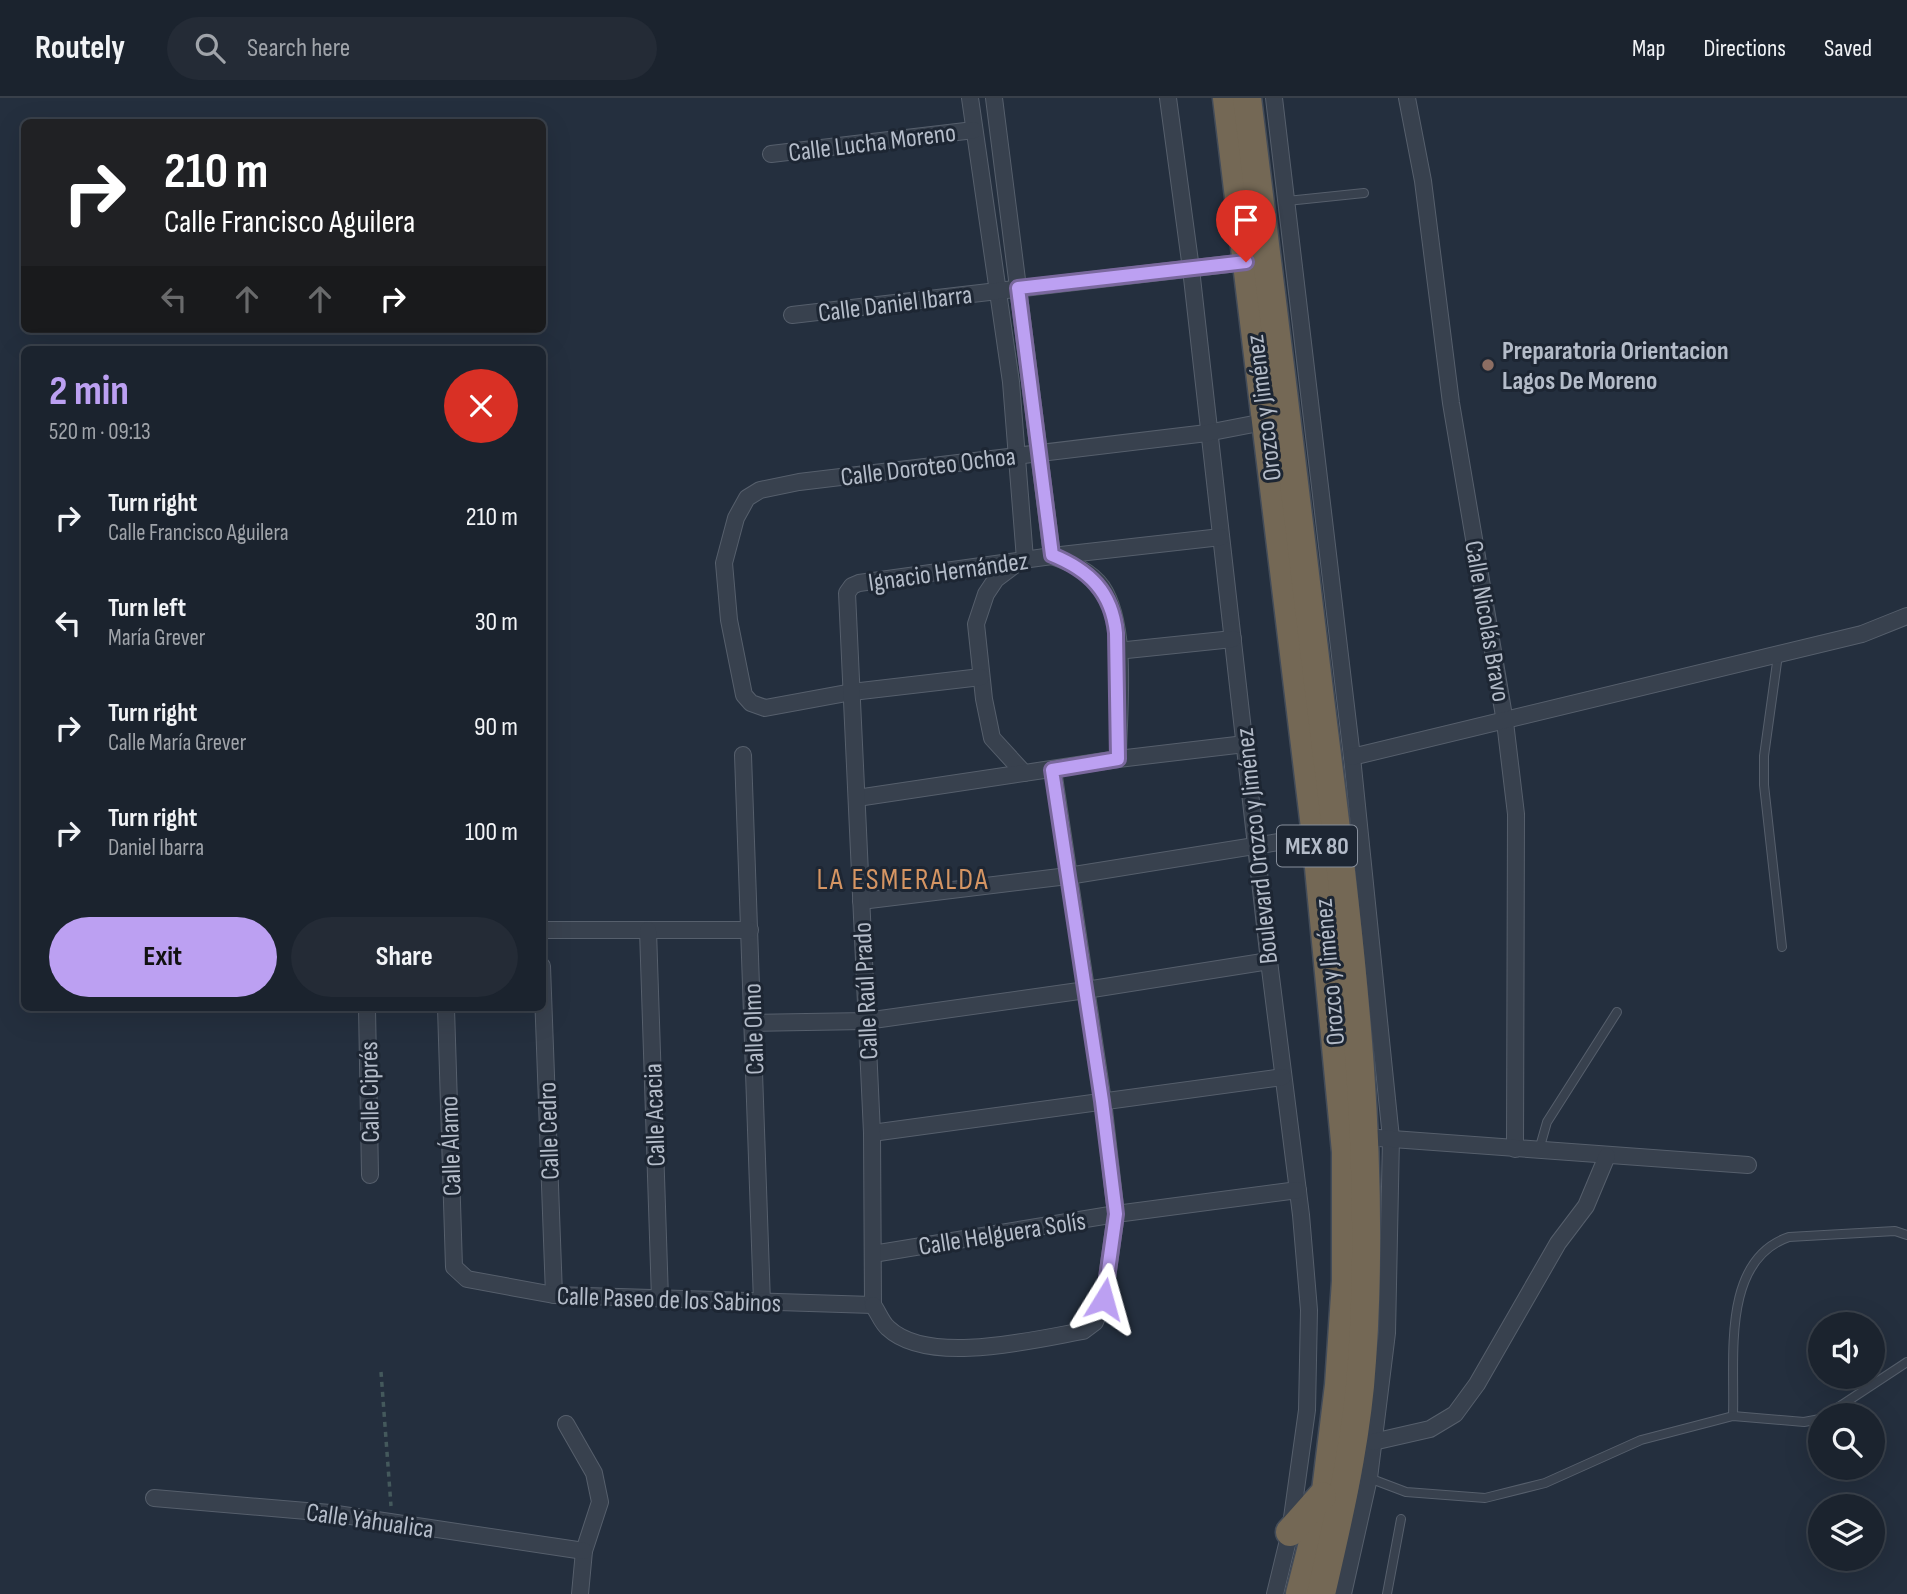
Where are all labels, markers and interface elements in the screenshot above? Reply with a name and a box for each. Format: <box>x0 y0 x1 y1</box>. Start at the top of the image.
search box <box>167 17 657 80</box>
text: Routely <box>35 28 125 68</box>
icon: search <box>191 29 229 67</box>
text: Search here <box>247 33 350 64</box>
text: Map <box>1632 34 1665 63</box>
text: Directions <box>1703 34 1786 63</box>
text: Saved <box>1824 34 1872 63</box>
street label: Calle Lucha Moreno <box>787 118 958 169</box>
text: 210 m <box>164 143 268 202</box>
icon: right <box>49 147 140 238</box>
pin <box>1216 190 1276 262</box>
icon: arrive <box>1227 201 1265 239</box>
text: Calle Francisco Aguilera <box>164 203 415 242</box>
icon: left <box>155 280 193 318</box>
icon: ahead <box>228 280 266 318</box>
icon: ahead <box>301 280 339 318</box>
icon: right <box>374 280 412 318</box>
street label: Calle Daniel Ibarra <box>816 280 974 329</box>
street label: Orozco y Jiménez <box>1240 333 1289 483</box>
place label: Preparatoria Orientacion Lagos De Moreno <box>1502 336 1728 397</box>
marker: Preparatoria Orientacion Lagos De Moreno <box>1480 357 1496 373</box>
text: 2 min <box>49 366 129 417</box>
button: close <box>444 369 518 443</box>
text: 520 m · 09:13 <box>49 418 151 446</box>
street label: Calle Doroteo Ochoa <box>839 441 1017 494</box>
text: Turn right <box>108 488 197 519</box>
icon: right <box>49 499 87 537</box>
text: 210 m <box>466 502 518 533</box>
text: Calle Francisco Aguilera <box>108 519 289 547</box>
street label: Calle Nicolás Bravo <box>1457 538 1516 704</box>
street label: Ignacio Hernández <box>866 546 1030 599</box>
text: Turn left <box>108 593 186 624</box>
icon: left <box>49 604 87 642</box>
text: 30 m <box>475 607 518 638</box>
text: María Grever <box>108 624 205 652</box>
text: Turn right <box>108 698 197 729</box>
icon: right <box>49 709 87 747</box>
text: 90 m <box>474 712 518 743</box>
street label: Boulevard Orozco y Jiménez <box>1230 726 1285 965</box>
text: Calle María Grever <box>108 729 246 757</box>
text: Turn right <box>108 803 197 834</box>
icon: right <box>49 814 87 852</box>
text: 100 m <box>465 817 518 848</box>
road number: MEX 80 <box>1277 826 1357 866</box>
text: Daniel Ibarra <box>108 834 204 862</box>
district label: LA ESMERALDA <box>816 862 990 898</box>
street label: Orozco y Jiménez <box>1309 897 1352 1046</box>
button: Exit <box>49 917 277 997</box>
button: Share <box>291 917 518 997</box>
street label: Calle Raúl Prado <box>847 921 886 1060</box>
street label: Calle Olmo <box>737 983 772 1075</box>
street label: Calle Ciprés <box>354 1041 387 1143</box>
street label: Calle Acacia <box>638 1063 673 1167</box>
street label: Calle Cedro <box>532 1081 567 1180</box>
street label: Calle Álamo <box>434 1095 469 1197</box>
street label: Calle Helguera Solís <box>916 1206 1088 1263</box>
position arrow <box>1067 1262 1141 1336</box>
street label: Calle Paseo de los Sabinos <box>556 1281 782 1320</box>
map controls <box>1808 1312 1885 1571</box>
button: sound <box>1808 1312 1885 1389</box>
button: search <box>1808 1403 1885 1480</box>
button: layers <box>1808 1494 1885 1571</box>
street label: Calle Yahualica <box>304 1497 436 1546</box>

